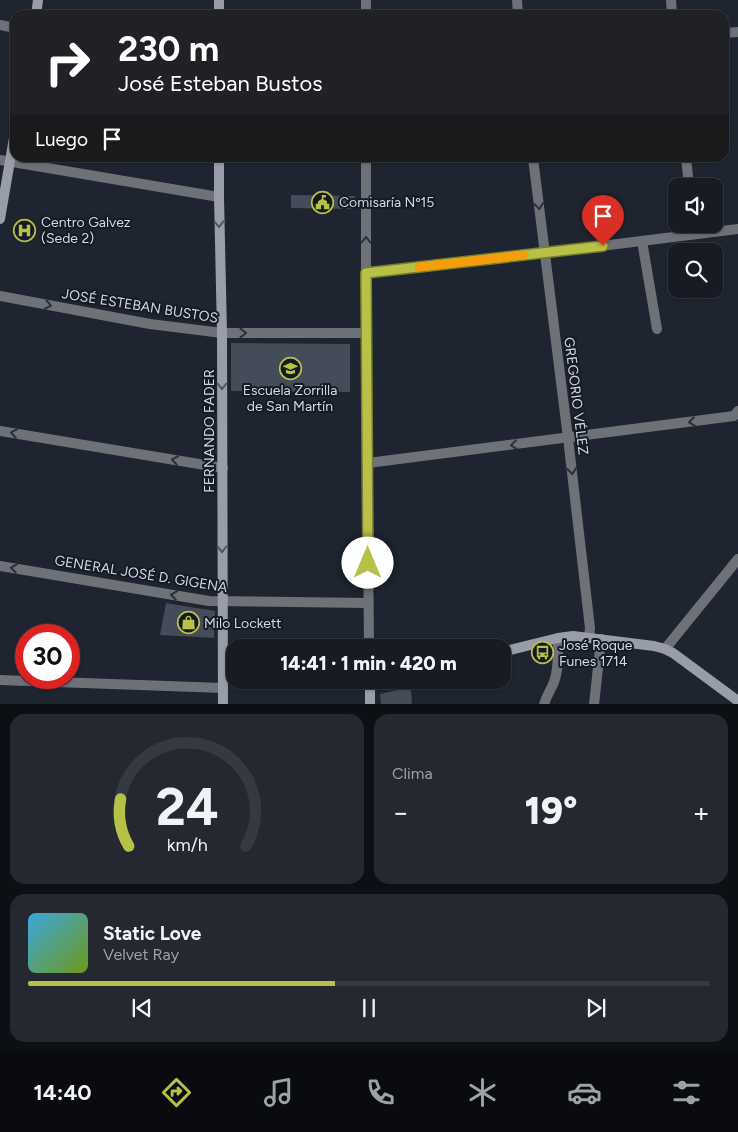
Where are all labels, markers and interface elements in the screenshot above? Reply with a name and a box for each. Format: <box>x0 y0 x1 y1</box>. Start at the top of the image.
text: 230 m <box>118 28 219 70</box>
icon: right <box>35 30 100 95</box>
text: José Esteban Bustos <box>118 70 322 97</box>
icon: arrive <box>98 125 126 153</box>
text: Luego <box>35 128 88 151</box>
map controls <box>668 178 723 298</box>
button: sound <box>668 178 723 233</box>
public building icon: Comisaría Nº15 <box>311 190 335 214</box>
place label: Comisaría Nº15 <box>339 194 434 211</box>
pin <box>582 195 624 246</box>
one-way arrow <box>533 202 544 210</box>
icon: arrive <box>589 202 617 230</box>
place label: Centro Galvez (Sede 2) <box>41 214 131 247</box>
hospital icon: Centro Galvez (Sede 2) <box>13 218 37 242</box>
one-way arrow <box>214 220 224 228</box>
one-way arrow <box>361 235 371 243</box>
button: search <box>668 243 723 298</box>
street label: JOSÉ ESTEBAN BUSTOS <box>61 285 219 327</box>
one-way arrow <box>44 299 52 309</box>
one-way arrow <box>240 328 247 338</box>
street label: GREGORIO VÉLEZ <box>560 336 592 456</box>
school or university icon: Escuela Zorrilla de San Martín <box>278 356 302 380</box>
street label: FERNANDO FADER <box>201 369 218 493</box>
one-way arrow <box>217 382 227 390</box>
place label: Escuela Zorrilla de San Martín <box>243 382 337 415</box>
one-way arrow <box>688 416 696 427</box>
one-way arrow <box>10 428 18 439</box>
one-way arrow <box>509 439 517 450</box>
one-way arrow <box>170 456 179 466</box>
one-way arrow <box>566 468 577 476</box>
position arrow <box>341 536 393 588</box>
one-way arrow <box>217 545 227 553</box>
street label: GENERAL JOSÉ D. GIGENA <box>53 552 229 596</box>
one-way arrow <box>9 564 18 574</box>
one-way arrow <box>170 591 178 601</box>
shop icon: Milo Lockett <box>176 611 200 635</box>
place label: Milo Lockett <box>204 615 282 632</box>
speed limit sign: 30 <box>15 624 80 689</box>
place label: José Roque Funes 1714 <box>559 637 633 670</box>
bus stop icon: José Roque Funes 1714 <box>531 641 555 665</box>
text: 14:41 · 1 min · 420 m <box>280 652 457 675</box>
text: Clima <box>392 764 433 783</box>
text: 24 <box>155 776 219 838</box>
text: 19° <box>524 788 578 834</box>
text: − <box>392 795 409 829</box>
text: + <box>693 795 710 829</box>
text: km/h <box>167 834 207 855</box>
text: Static Love <box>103 922 201 945</box>
text: Velvet Ray <box>103 945 179 964</box>
icon: previous <box>128 994 156 1022</box>
icon: pause <box>355 994 383 1022</box>
icon: next <box>582 994 610 1022</box>
icon: directions <box>159 1075 194 1110</box>
icon: music <box>261 1075 296 1110</box>
icon: phone <box>363 1075 398 1110</box>
icon: climate <box>465 1075 500 1110</box>
icon: car <box>567 1075 602 1110</box>
icon: filters <box>669 1075 704 1110</box>
text: 14:40 <box>34 1079 92 1106</box>

